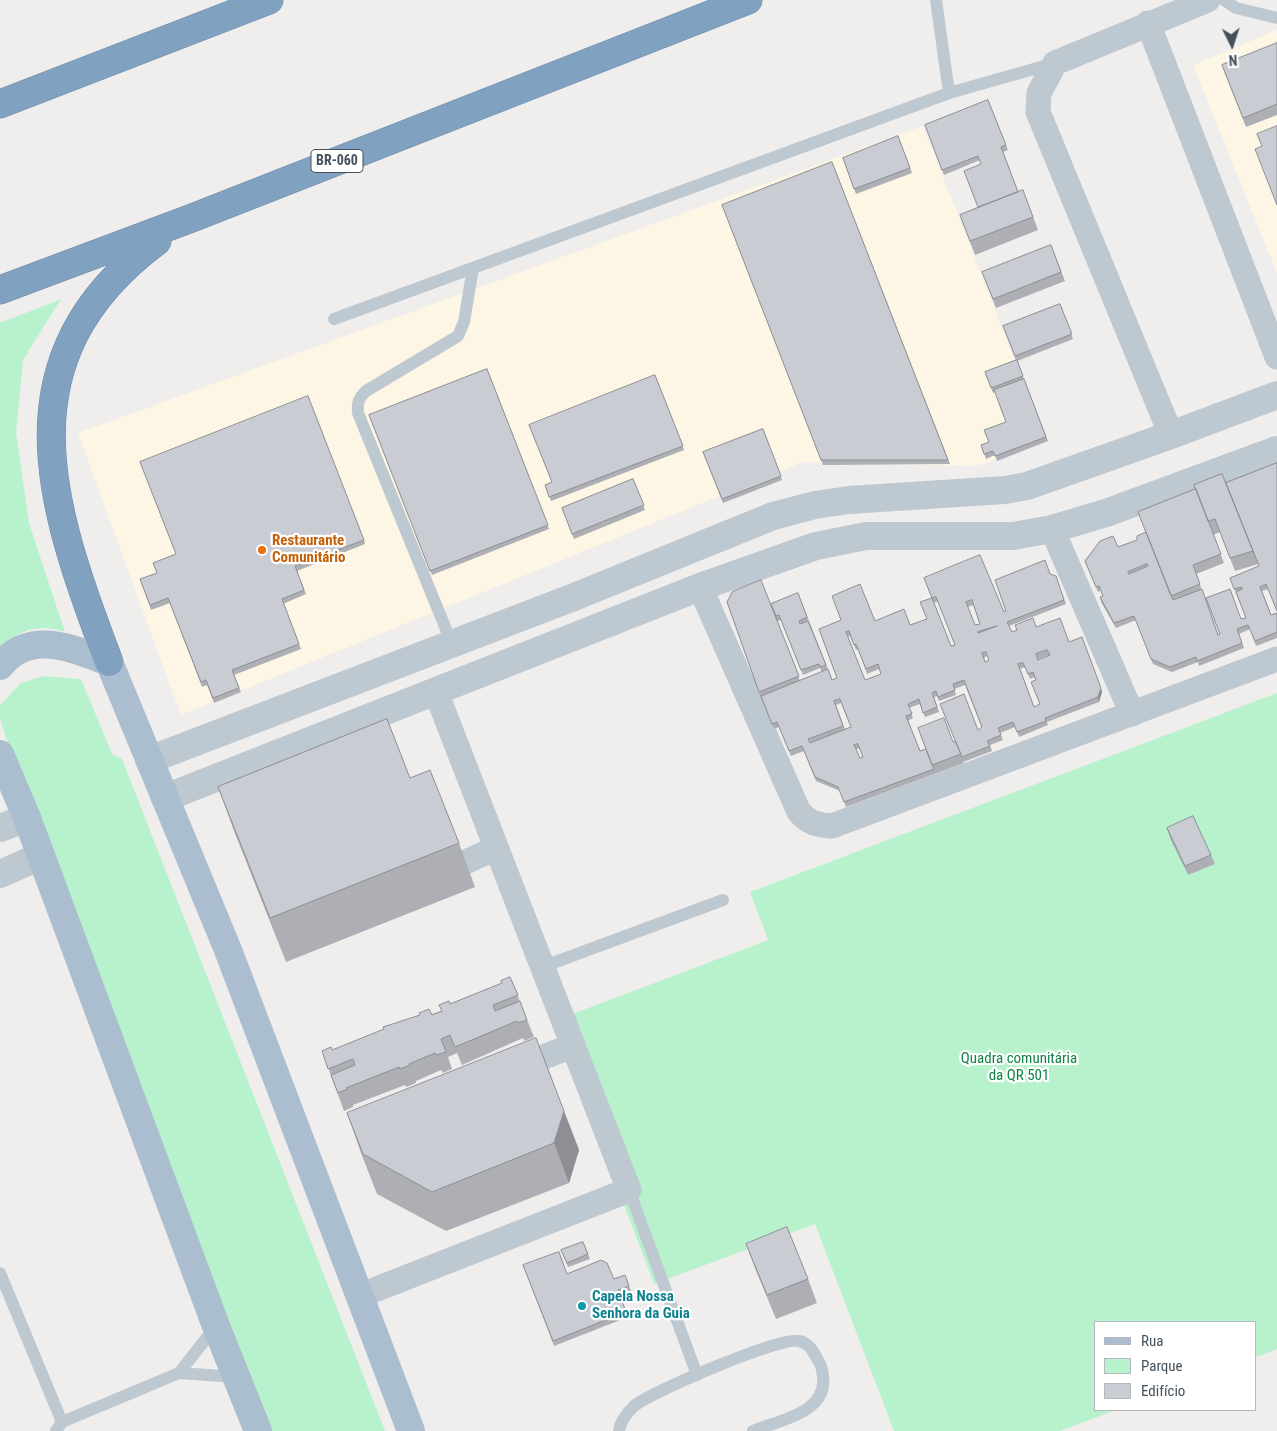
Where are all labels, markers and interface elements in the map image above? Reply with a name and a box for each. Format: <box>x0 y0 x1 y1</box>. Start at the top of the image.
north arrow <box>1207 20 1257 70</box>
text: N <box>1228 52 1238 68</box>
road number: BR-060 <box>311 150 363 172</box>
place label: Restaurante Comunitário <box>272 532 346 567</box>
marker: Restaurante Comunitário <box>256 544 268 556</box>
park label: Quadra comunitária da QR 501 <box>961 1050 1077 1085</box>
place label: Capela Nossa Senhora da Guia <box>592 1288 690 1323</box>
marker: Capela Nossa Senhora da Guia <box>576 1300 588 1312</box>
legend <box>1094 1321 1257 1411</box>
text: Rua <box>1141 1332 1163 1350</box>
text: Parque <box>1141 1357 1183 1375</box>
text: Edifício <box>1141 1382 1185 1400</box>

